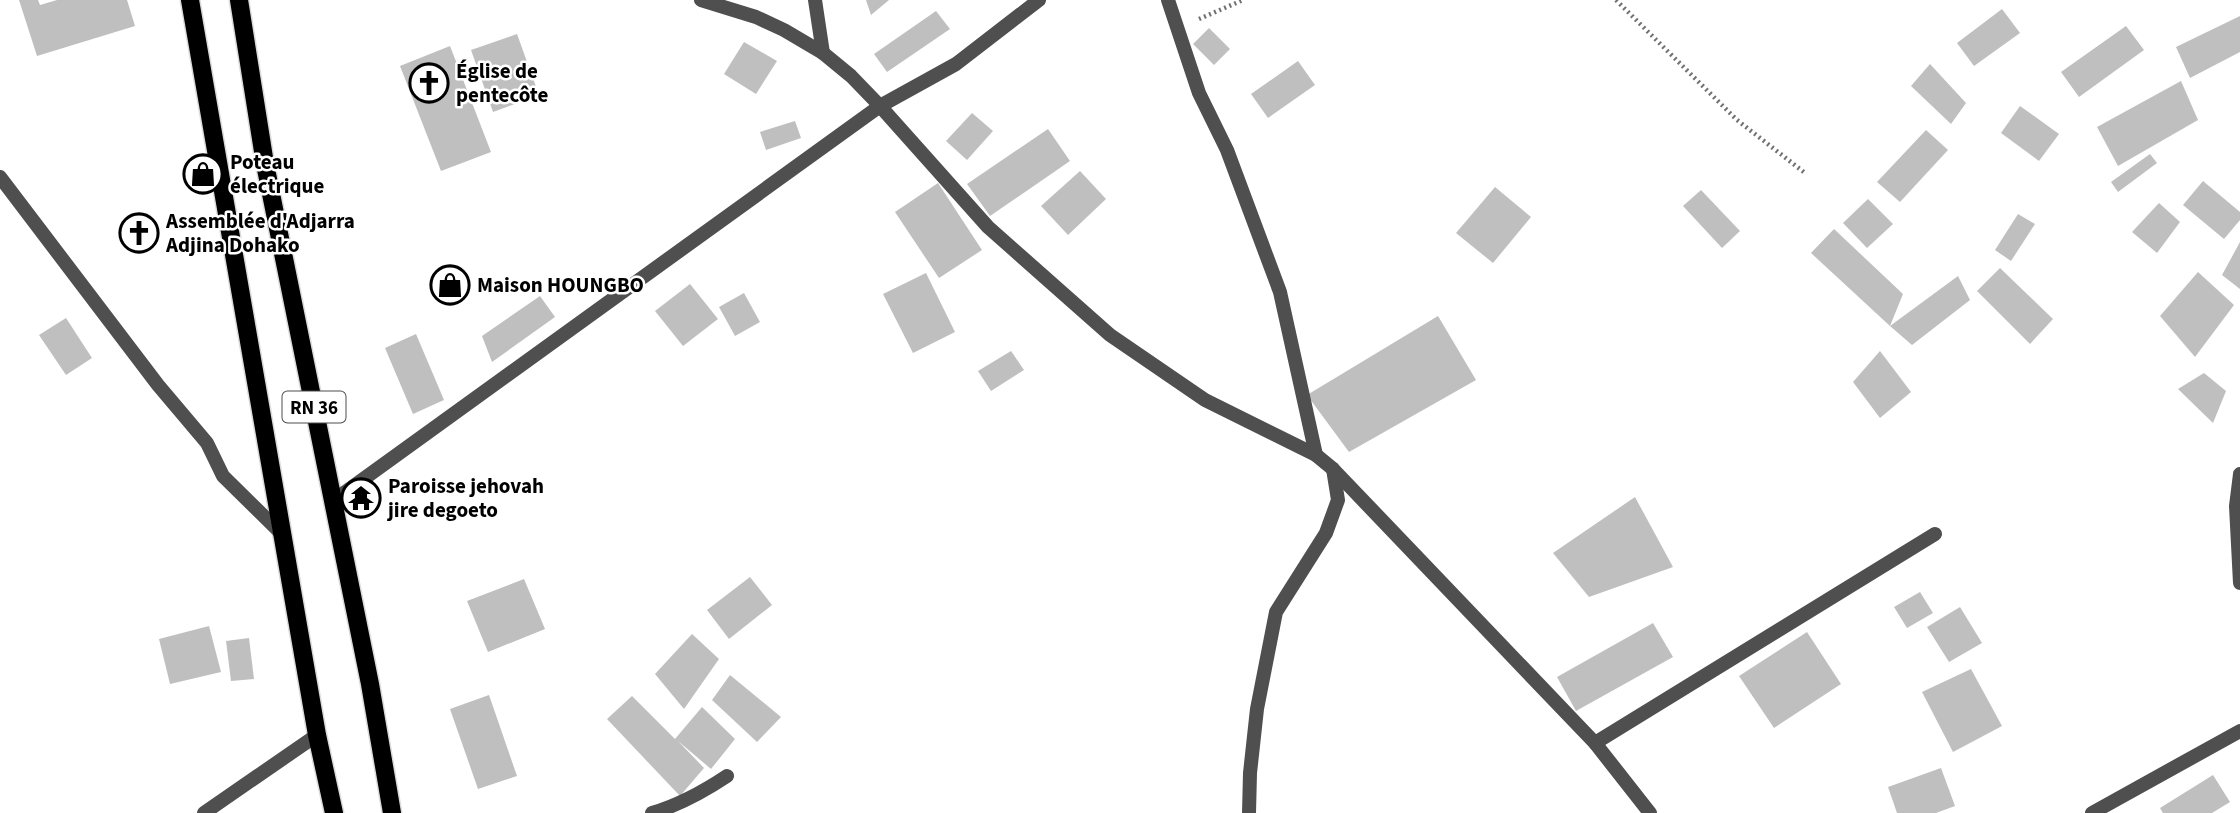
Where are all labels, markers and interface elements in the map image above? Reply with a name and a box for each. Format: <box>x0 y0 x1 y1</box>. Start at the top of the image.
place label: Église de pentecôte <box>456 56 548 110</box>
church icon: Église de pentecôte <box>408 62 450 104</box>
place label: Poteau électrique <box>230 147 325 201</box>
shop icon: Poteau électrique <box>182 153 224 195</box>
place label: Assemblée d'Adjarra Adjina Dohako <box>165 206 355 260</box>
church icon: Assemblée d'Adjarra Adjina Dohako <box>118 212 160 254</box>
shop icon: Maison HOUNGBO <box>429 264 471 306</box>
place label: Maison HOUNGBO <box>477 270 644 300</box>
road number: RN 36 <box>282 392 346 422</box>
place label: Paroisse jehovah jire degoeto <box>386 471 544 525</box>
temple icon: Paroisse jehovah jire degoeto <box>340 477 382 519</box>

